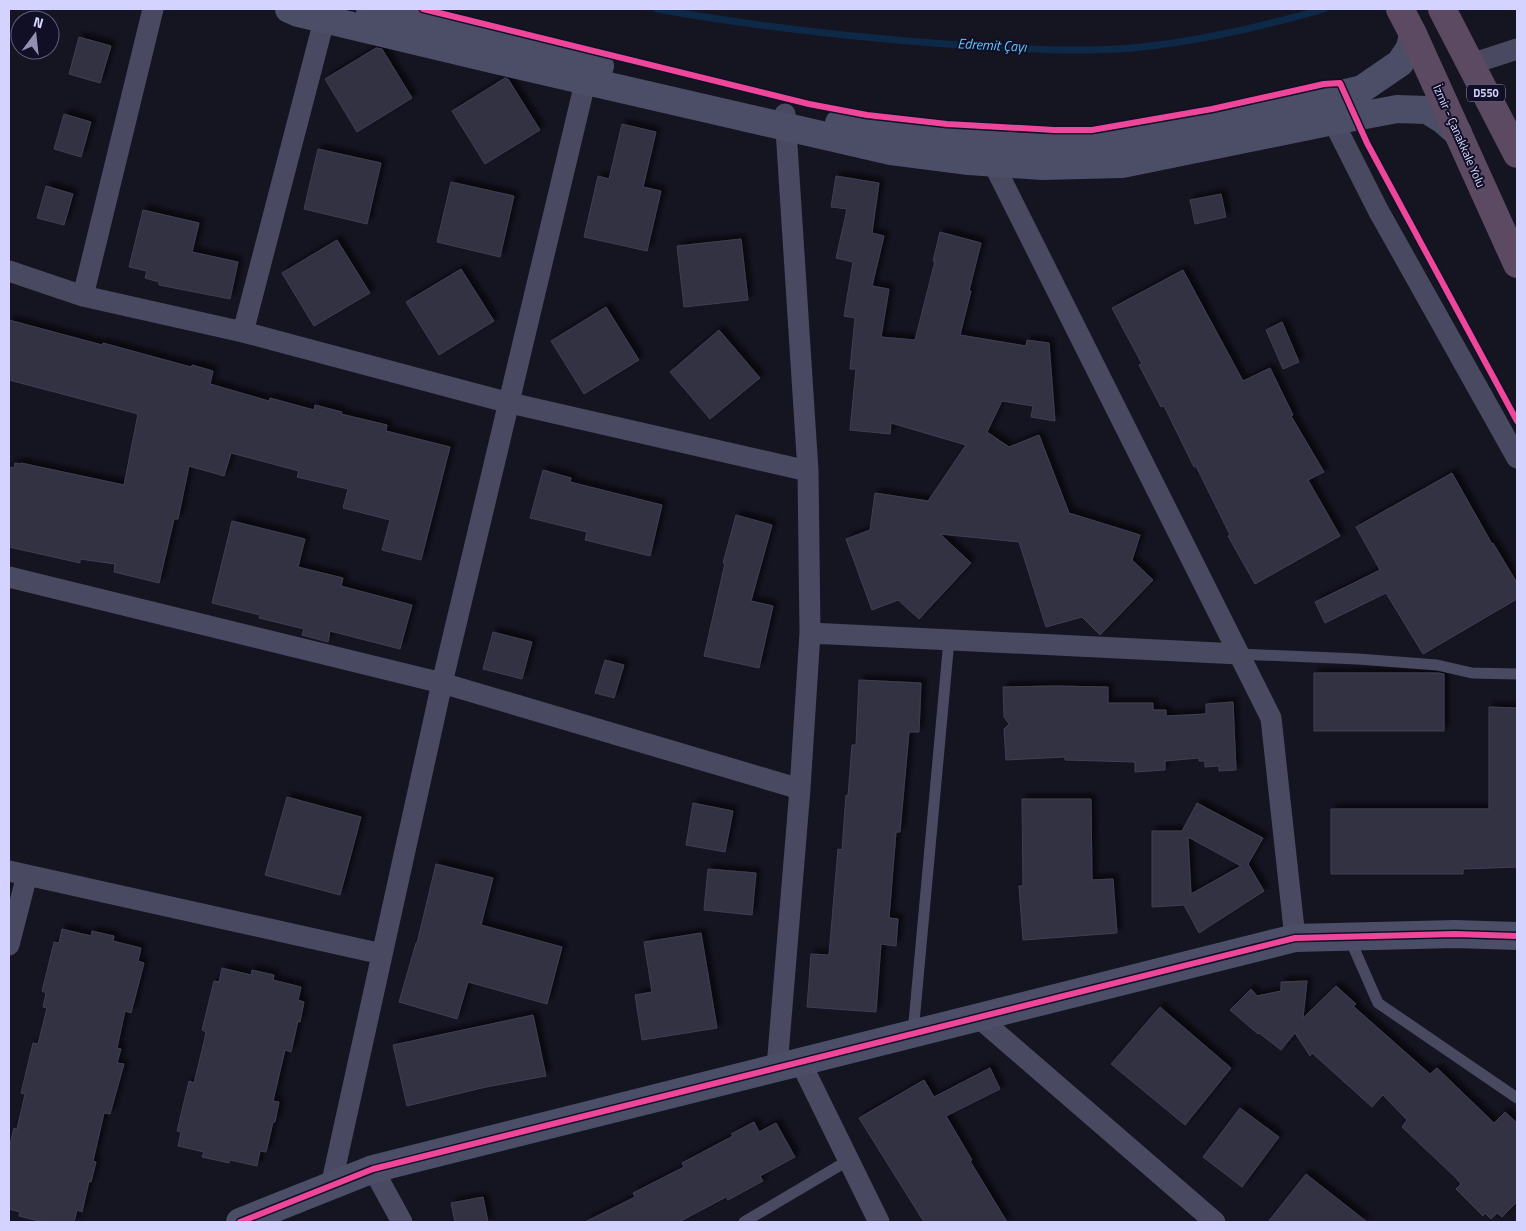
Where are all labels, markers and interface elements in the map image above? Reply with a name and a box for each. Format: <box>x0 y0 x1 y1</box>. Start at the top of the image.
north arrow <box>10 10 60 60</box>
text: N <box>31 11 46 33</box>
water label: Edremit Çayı <box>957 32 1028 57</box>
street label: İzmir - Çanakkale Yolu <box>1428 81 1491 190</box>
road number: D550 <box>1467 85 1505 102</box>

